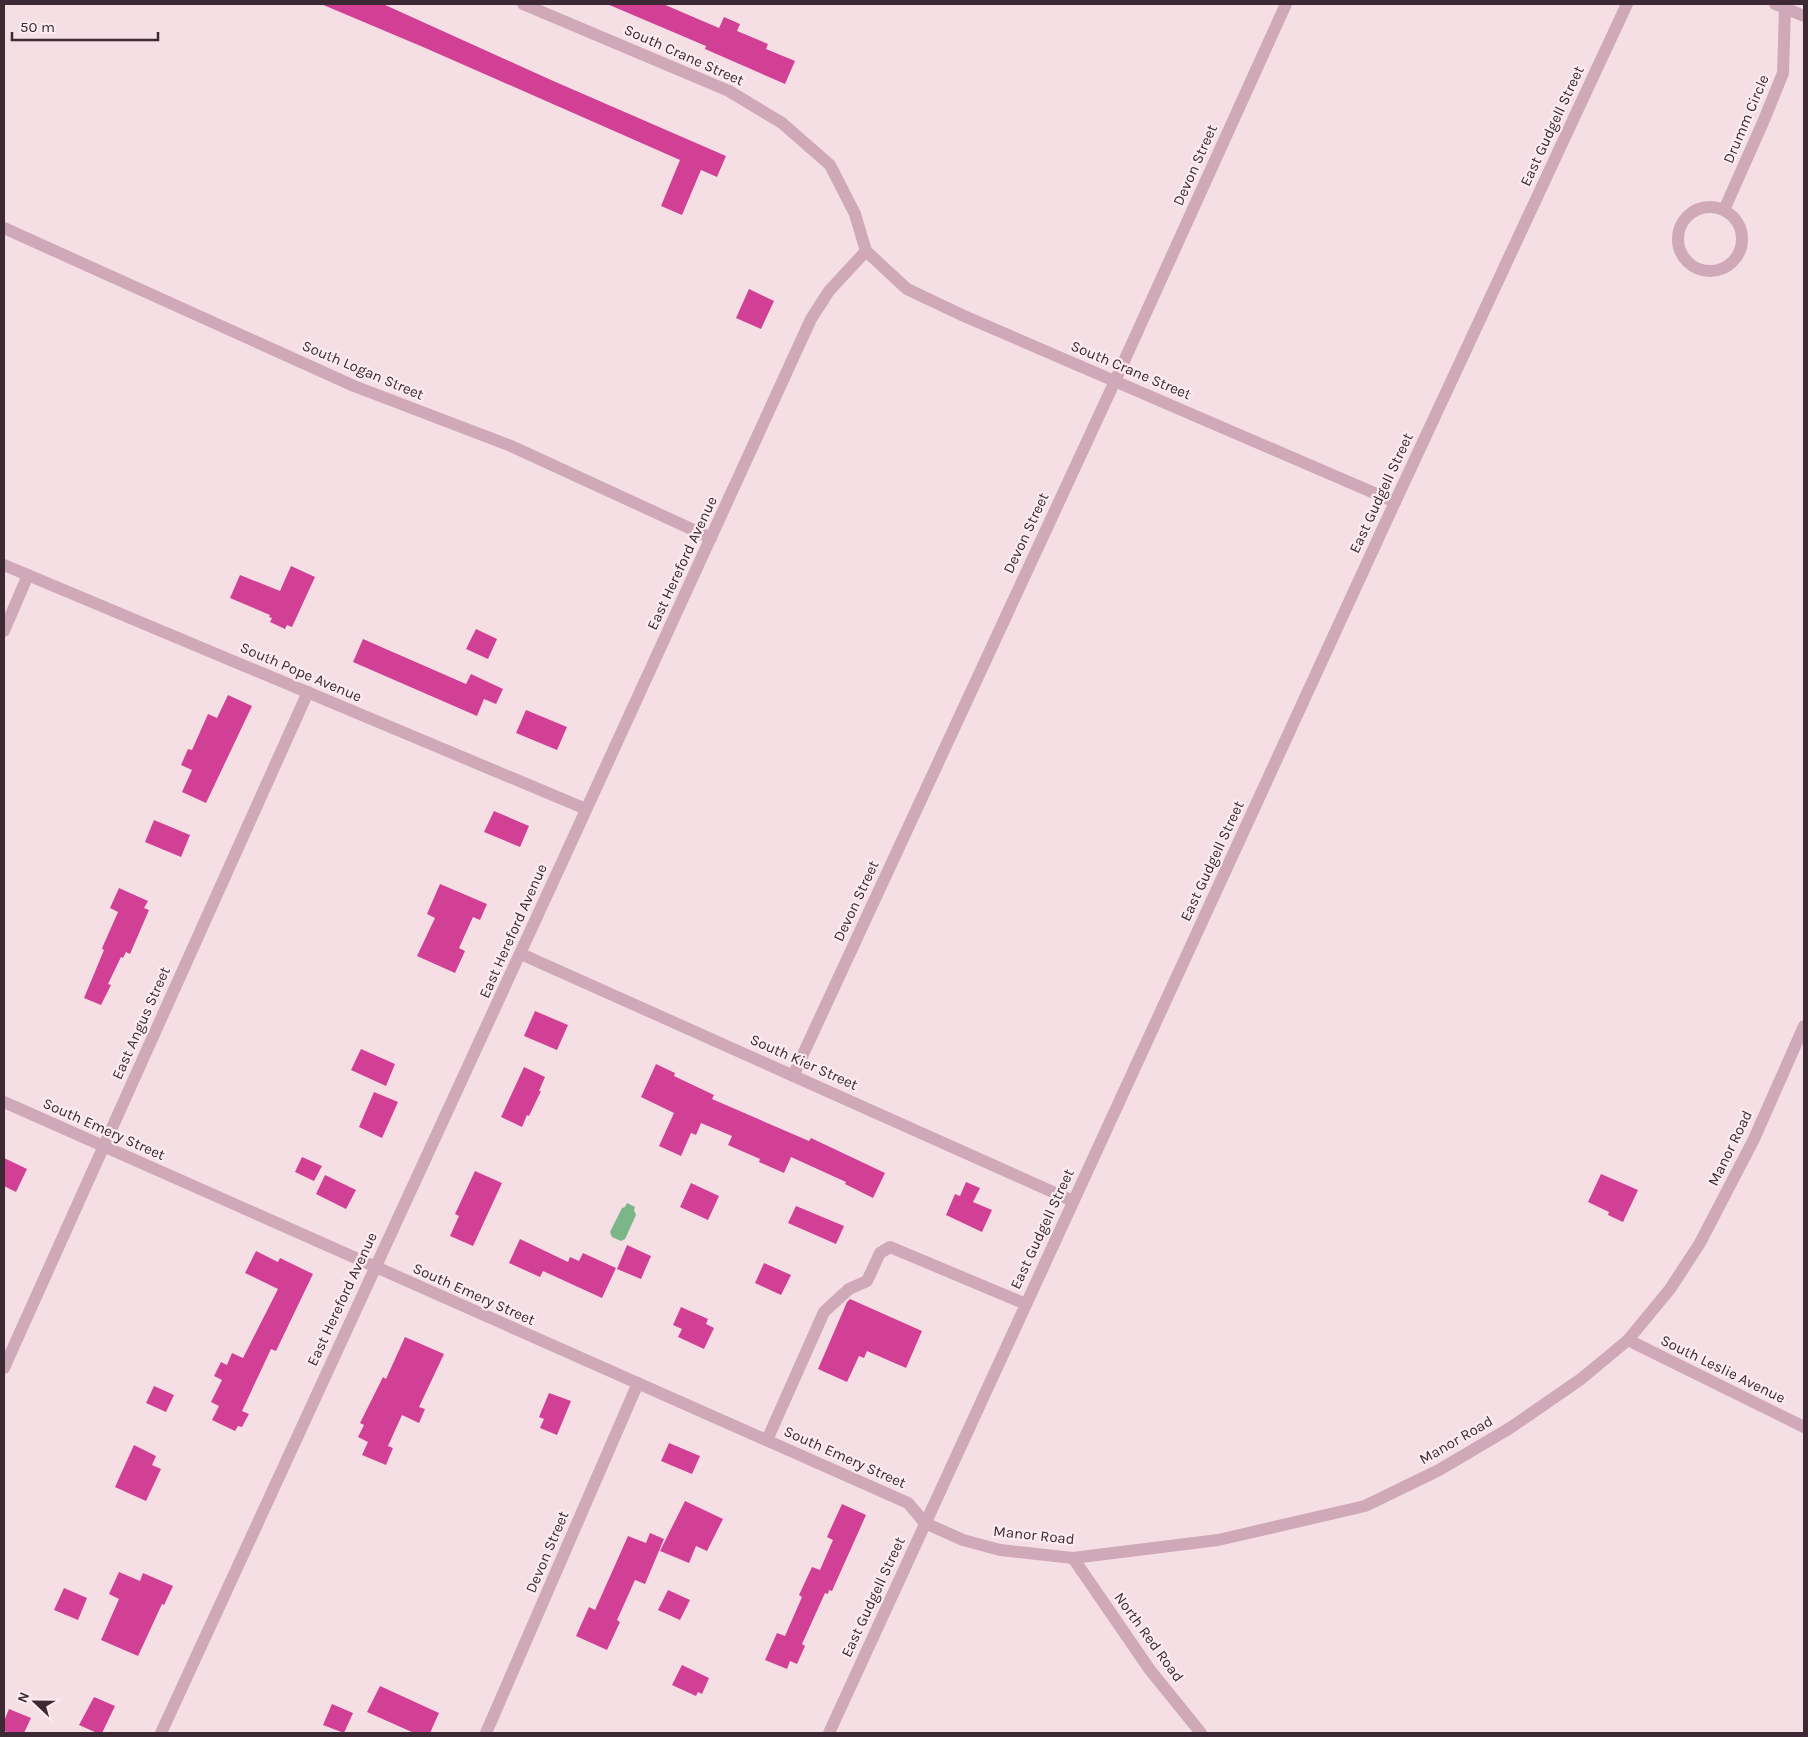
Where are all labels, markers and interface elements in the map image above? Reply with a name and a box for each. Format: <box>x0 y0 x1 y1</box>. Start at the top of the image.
scale bar <box>12 10 159 42</box>
text: 50 m <box>20 18 55 36</box>
street label: South Crane Street <box>621 21 747 90</box>
street label: East Gudgell Street <box>1516 63 1588 189</box>
street label: Drumm Circle <box>1719 72 1773 166</box>
street label: Devon Street <box>1169 121 1221 208</box>
street label: South Logan Street <box>299 336 427 404</box>
street label: South Crane Street <box>1068 337 1194 404</box>
street label: East Gudgell Street <box>1345 430 1417 556</box>
street label: Devon Street <box>999 489 1053 576</box>
street label: East Hereford Avenue <box>643 493 721 633</box>
street label: South Pope Avenue <box>237 638 365 706</box>
street label: East Gudgell Street <box>1176 798 1248 924</box>
street label: Devon Street <box>829 857 883 944</box>
street label: East Hereford Avenue <box>475 861 551 1001</box>
street label: East Angus Street <box>108 963 174 1082</box>
street label: South Kier Street <box>747 1030 861 1094</box>
street label: South Emery Street <box>40 1094 168 1164</box>
street label: Manor Road <box>1704 1107 1756 1189</box>
street label: East Gudgell Street <box>1006 1166 1078 1292</box>
street label: East Hereford Avenue <box>303 1229 381 1369</box>
street label: South Emery Street <box>410 1259 538 1329</box>
street label: South Leslie Avenue <box>1658 1331 1788 1407</box>
street label: Manor Road <box>1416 1412 1496 1468</box>
street label: South Emery Street <box>781 1422 909 1492</box>
street label: Devon Street <box>522 1508 572 1596</box>
street label: Manor Road <box>992 1522 1076 1548</box>
street label: East Gudgell Street <box>837 1534 909 1660</box>
street label: North Red Road <box>1111 1589 1187 1685</box>
north arrow <box>10 1677 60 1727</box>
text: N <box>14 1689 33 1705</box>

